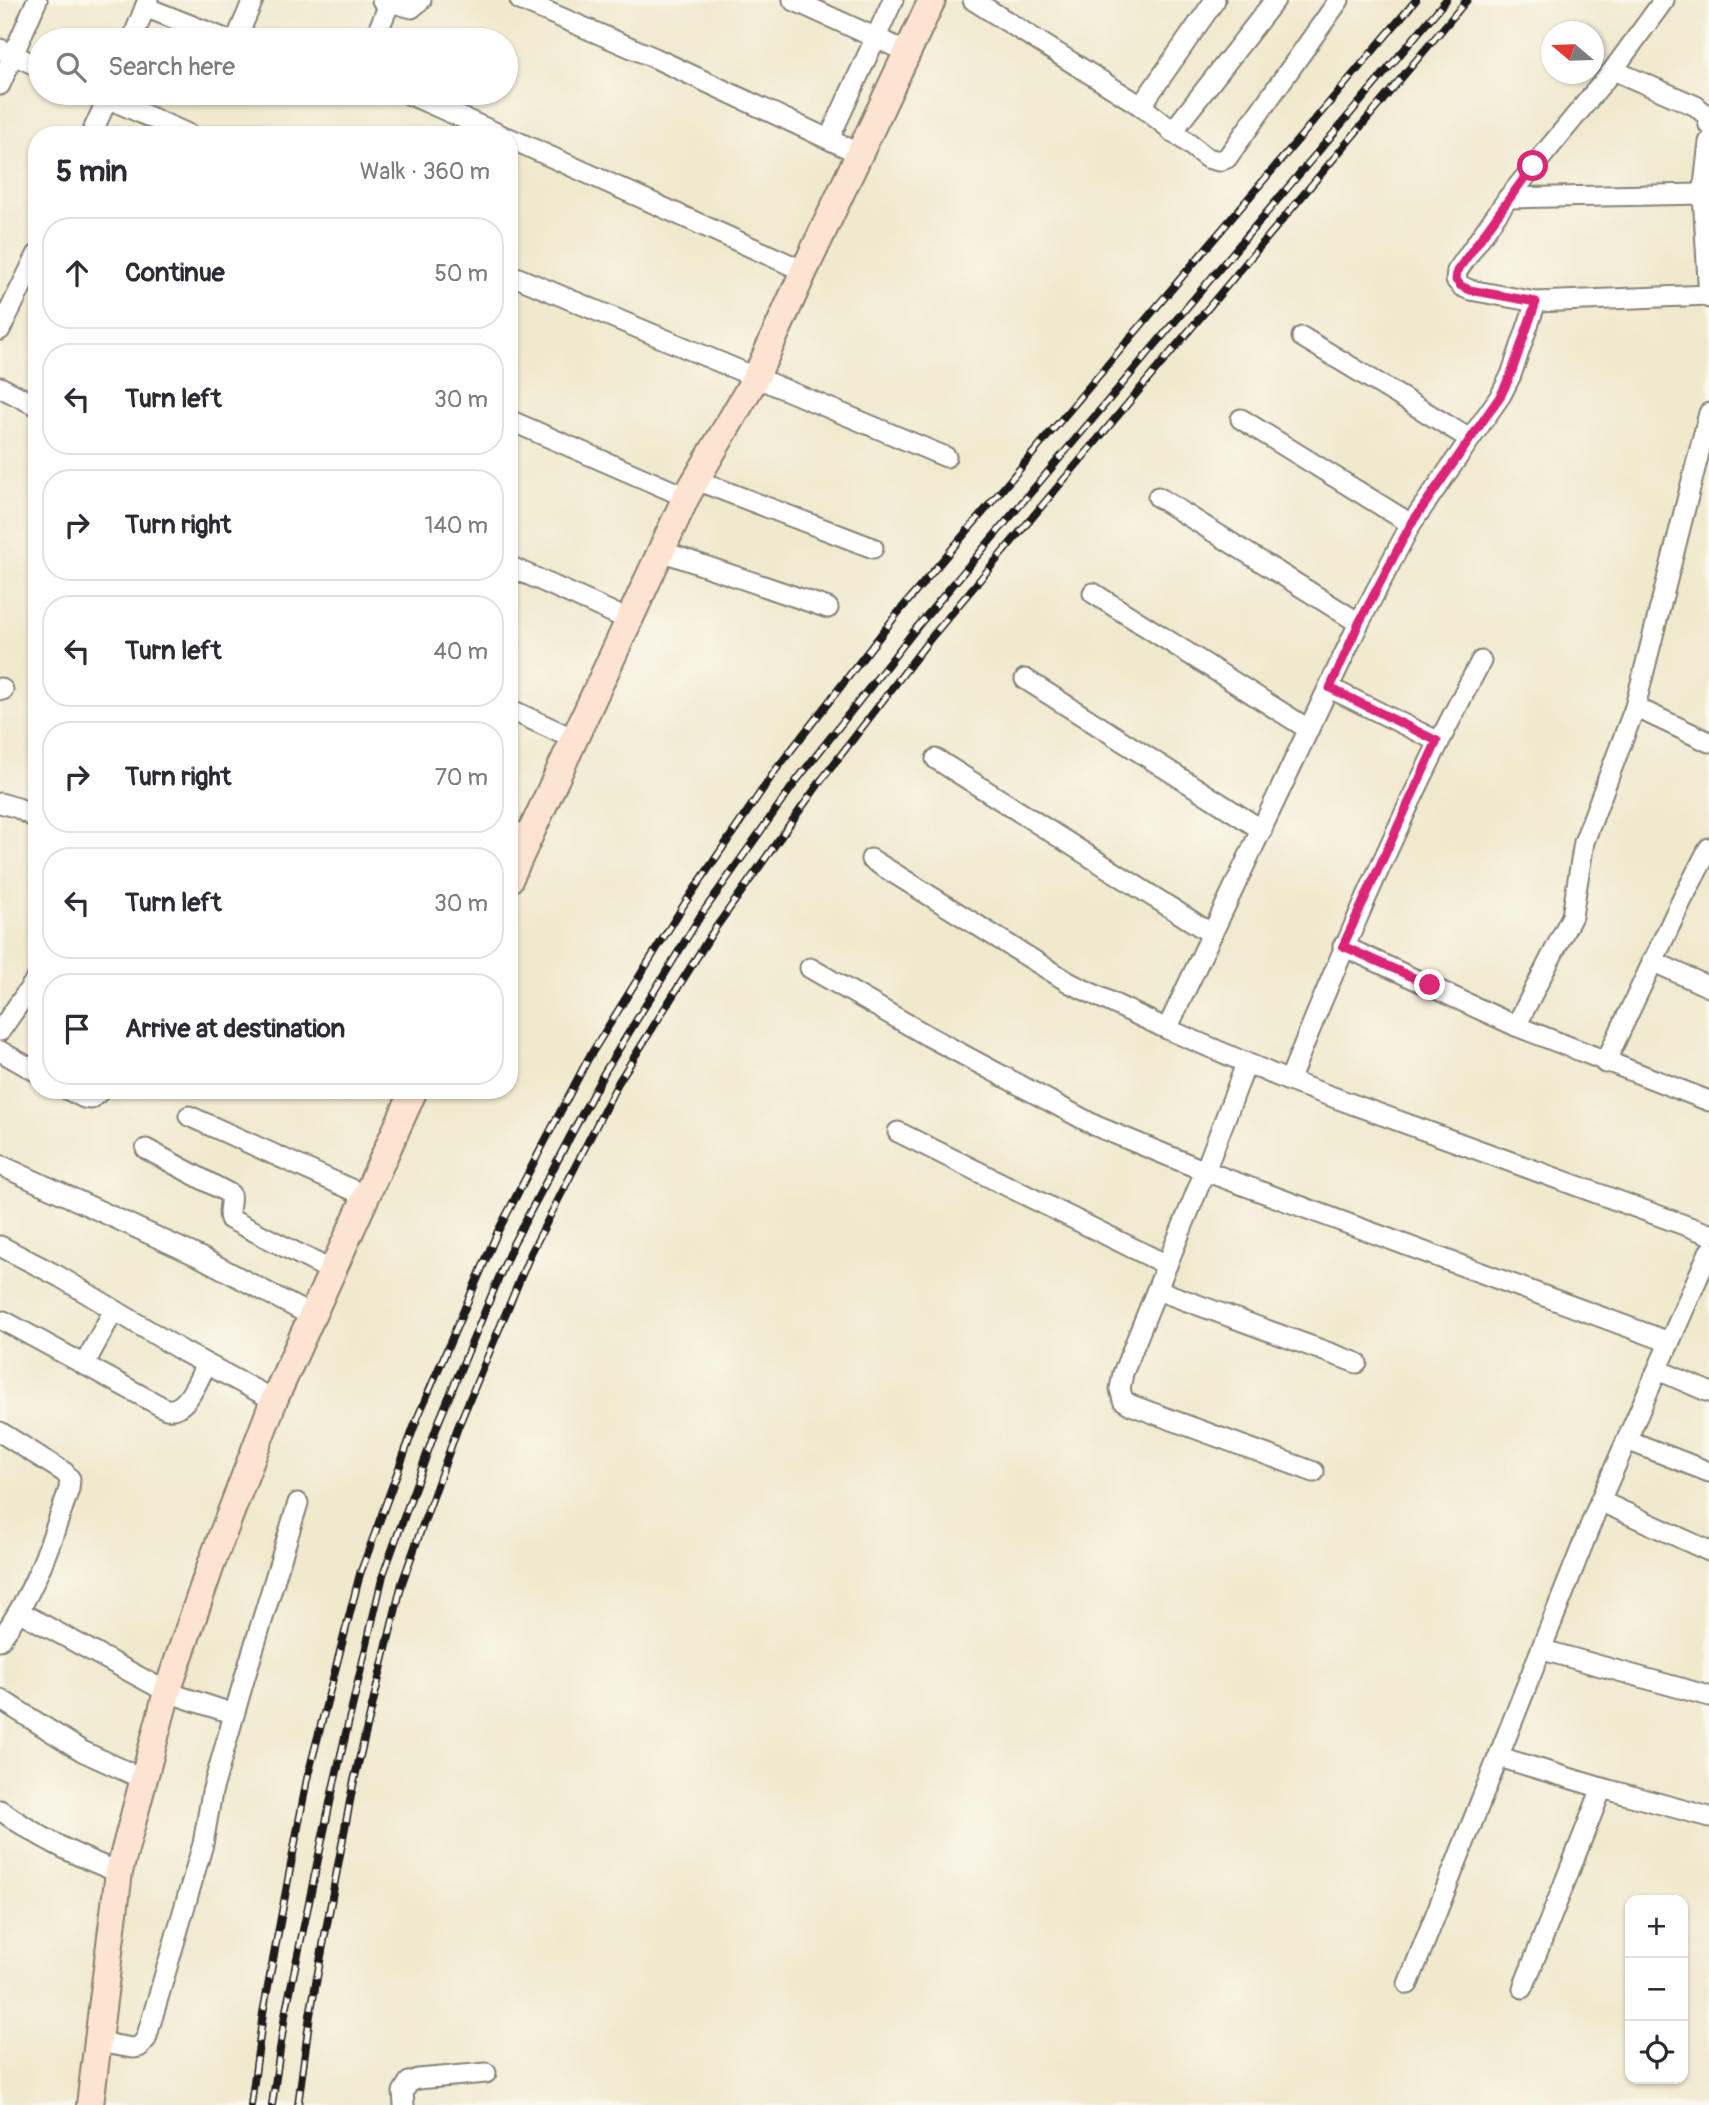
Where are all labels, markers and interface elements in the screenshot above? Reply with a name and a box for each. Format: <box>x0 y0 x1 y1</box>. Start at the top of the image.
north arrow <box>1541 21 1604 84</box>
search box <box>28 28 518 105</box>
icon: search <box>52 48 90 86</box>
text: Search here <box>108 51 235 83</box>
route start <box>1517 150 1548 181</box>
text: 5 min <box>56 153 127 190</box>
text: Walk · 360 m <box>360 157 490 186</box>
icon: ahead <box>58 254 96 292</box>
text: Continue <box>125 257 225 289</box>
text: 50 m <box>434 259 488 288</box>
icon: left <box>58 380 96 418</box>
text: Turn left <box>125 383 221 415</box>
text: 30 m <box>434 385 488 414</box>
icon: right <box>58 506 96 544</box>
text: Turn right <box>125 509 231 541</box>
text: 140 m <box>425 511 488 540</box>
icon: left <box>58 632 96 670</box>
text: Turn left <box>125 635 221 667</box>
text: 40 m <box>434 637 488 666</box>
icon: right <box>58 758 96 796</box>
text: Turn right <box>125 761 231 793</box>
text: 70 m <box>435 763 488 792</box>
icon: left <box>58 884 96 922</box>
text: Turn left <box>125 887 221 919</box>
text: 30 m <box>434 889 488 918</box>
route end <box>1414 969 1445 1000</box>
icon: arrive <box>58 1010 96 1048</box>
text: Arrive at destination <box>125 1013 345 1045</box>
map controls <box>1625 1895 1688 2084</box>
button: + <box>1625 1895 1688 1958</box>
button: − <box>1625 1958 1688 2021</box>
button: locate <box>1625 2021 1688 2084</box>

